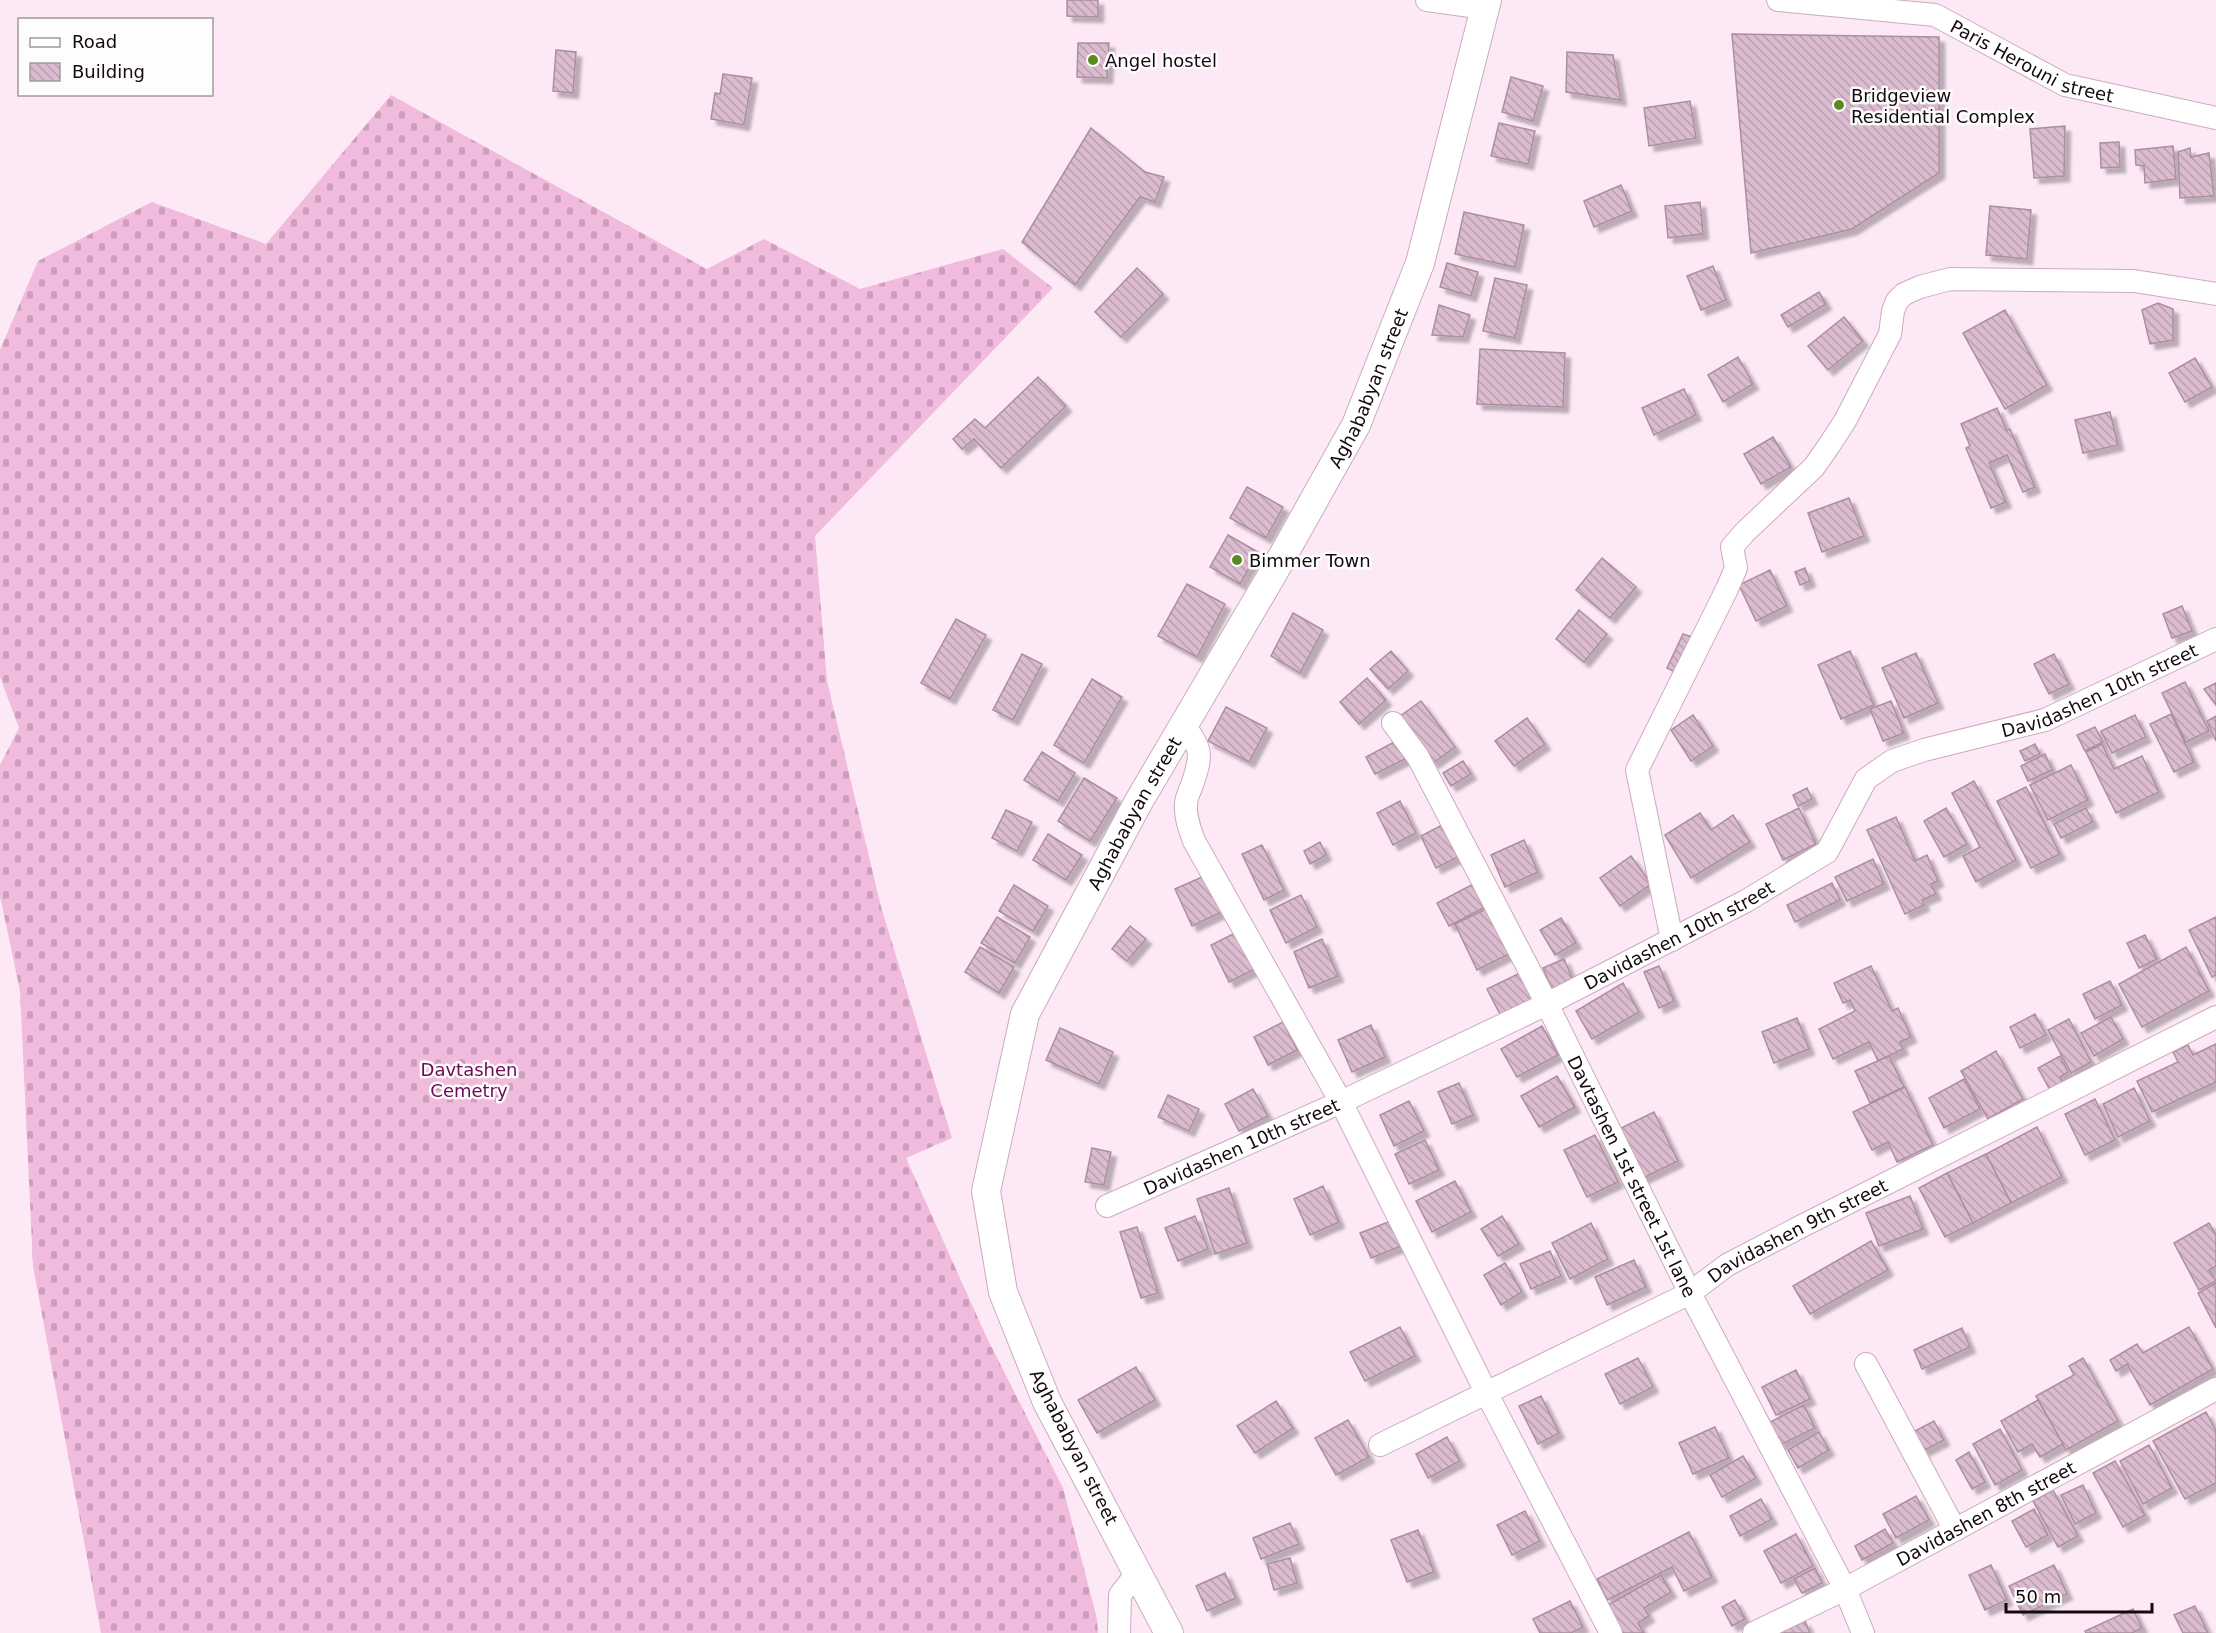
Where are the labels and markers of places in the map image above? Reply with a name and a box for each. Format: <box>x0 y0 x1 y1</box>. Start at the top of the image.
place label: Angel hostel <box>1105 50 1217 71</box>
marker: Angel hostel <box>1086 53 1100 67</box>
place label: Bridgeview Residential Complex <box>1851 85 2035 127</box>
marker: Bridgeview Residential Complex <box>1832 98 1846 112</box>
place label: Bimmer Town <box>1249 550 1371 571</box>
marker: Bimmer Town <box>1230 553 1244 567</box>

